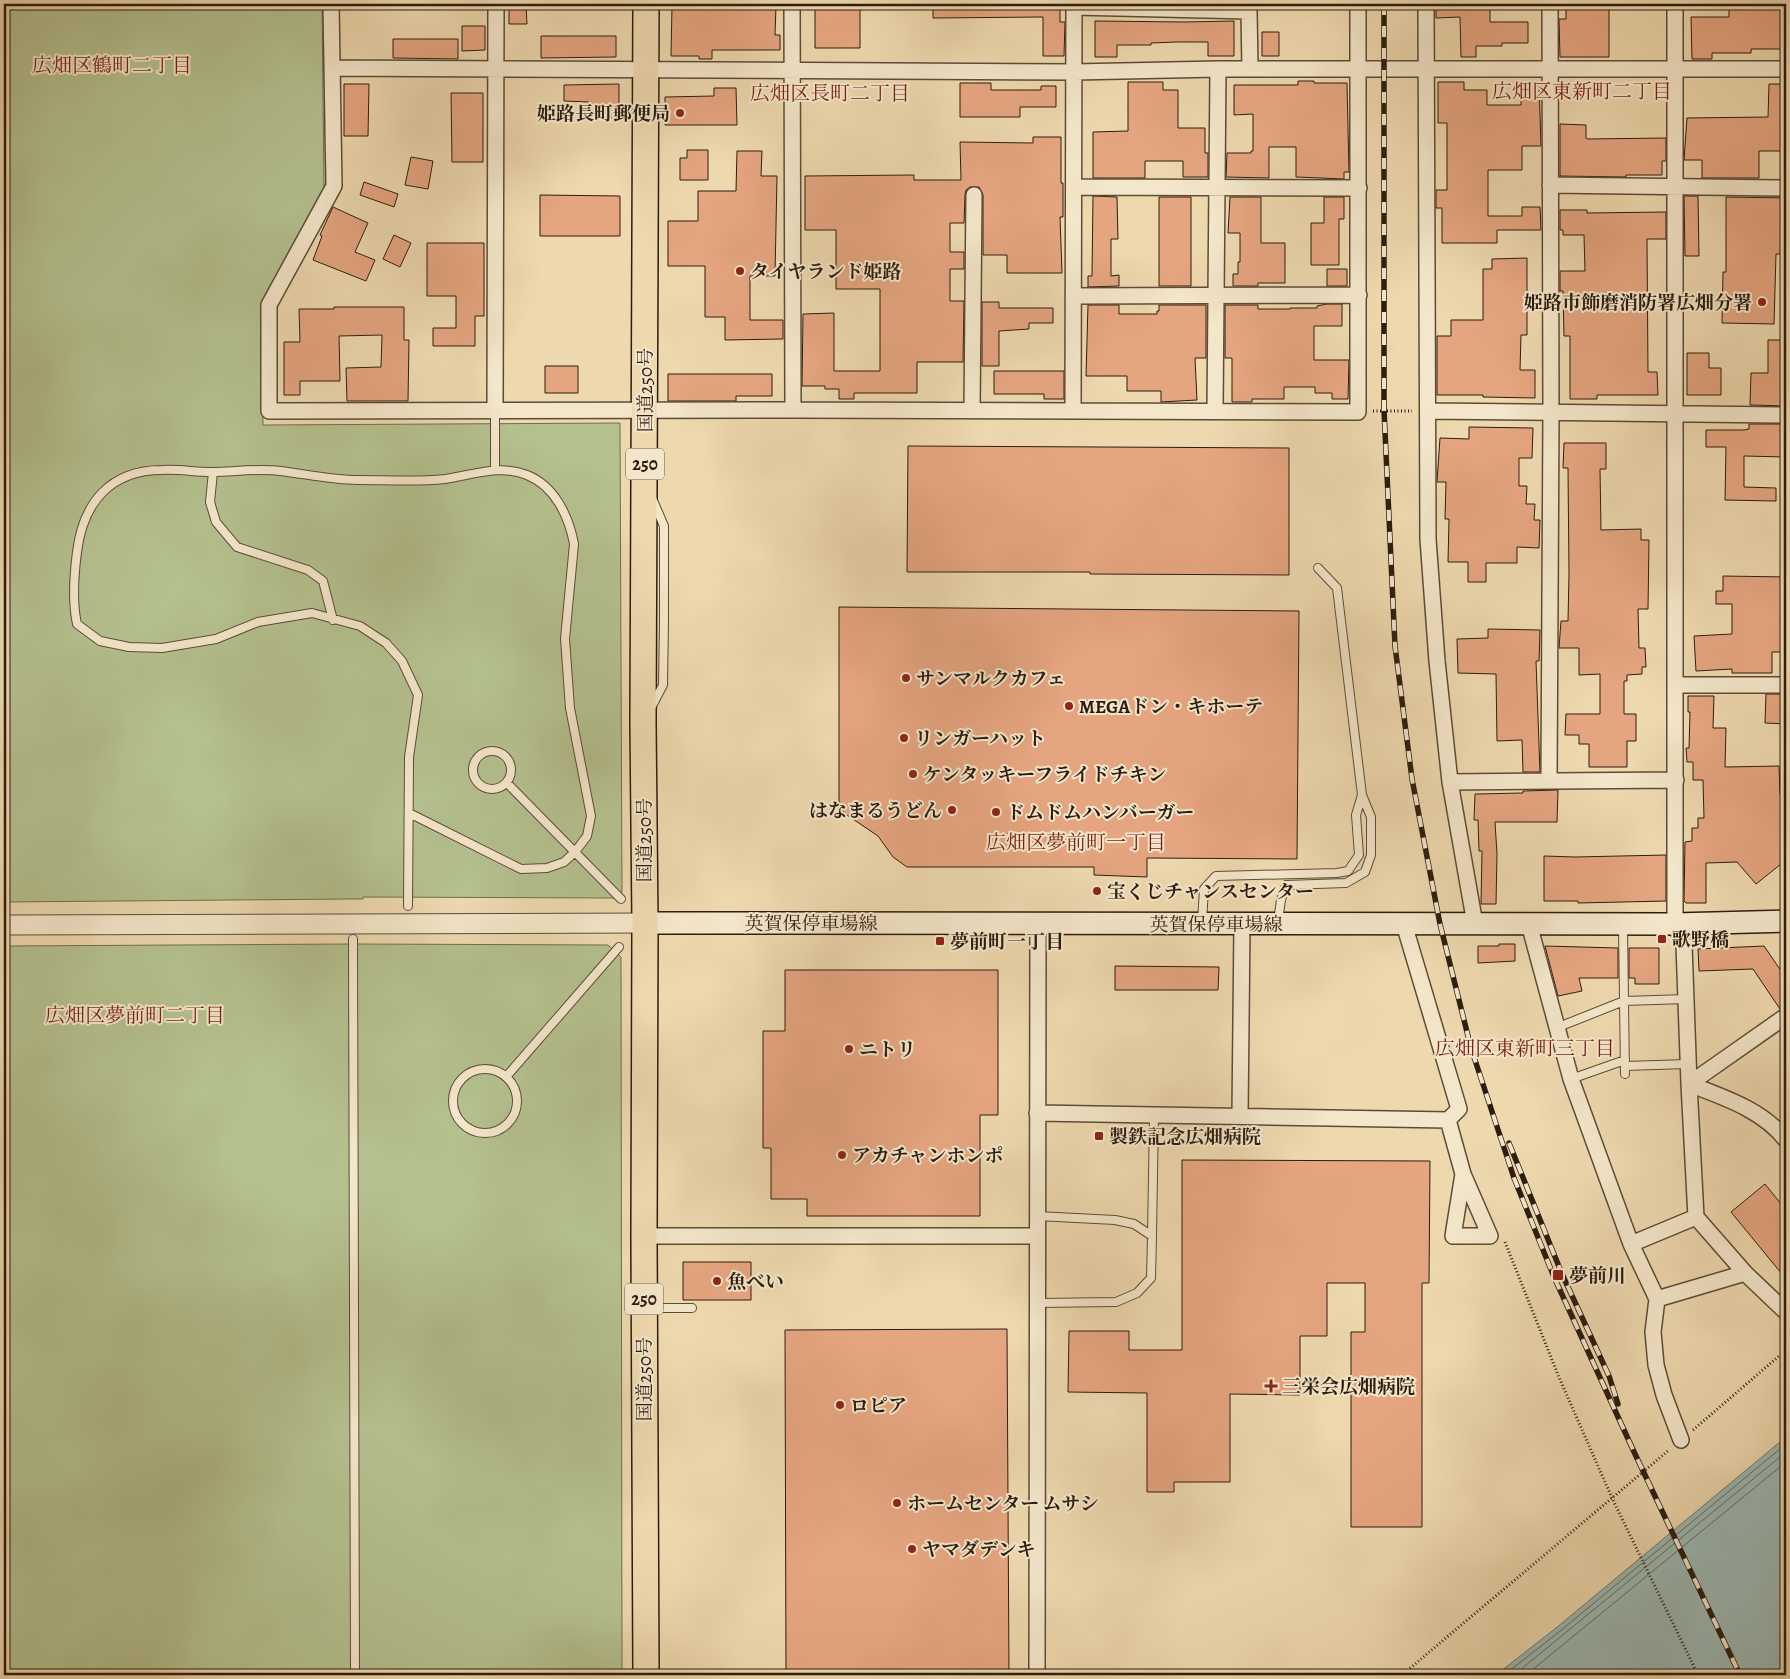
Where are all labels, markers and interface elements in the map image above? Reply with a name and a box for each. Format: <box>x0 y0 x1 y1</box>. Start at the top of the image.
district label: 広畑区鶴町二丁目 <box>32 52 192 79</box>
district label: 広畑区東新町二丁目 <box>1492 78 1672 105</box>
district label: 広畑区長町二丁目 <box>750 80 910 107</box>
place label: 姫路長町郵便局 <box>537 101 670 127</box>
marker: 姫路長町郵便局 <box>674 107 686 119</box>
place label: タイヤランド姫路 <box>750 259 902 285</box>
marker: タイヤランド姫路 <box>734 265 746 277</box>
place label: 姫路市飾磨消防署広畑分署 <box>1524 290 1752 316</box>
marker: 姫路市飾磨消防署広畑分署 <box>1756 296 1768 308</box>
street label: 国道250号 <box>633 348 659 432</box>
road number: 250 <box>626 448 664 479</box>
place label: サンマルクカフェ <box>916 666 1066 692</box>
marker: サンマルクカフェ <box>900 672 912 684</box>
place label: MEGAドン・キホーテ <box>1079 694 1263 720</box>
marker: MEGAドン・キホーテ <box>1063 700 1075 712</box>
place label: リンガーハット <box>914 726 1046 752</box>
marker: リンガーハット <box>898 732 910 744</box>
place label: ケンタッキーフライドチキン <box>923 762 1167 788</box>
marker: ケンタッキーフライドチキン <box>907 768 919 780</box>
street label: 国道250号 <box>632 798 658 882</box>
place label: はなまるうどん <box>809 798 942 824</box>
place label: ドムドムハンバーガー <box>1006 800 1194 826</box>
marker: はなまるうどん <box>946 804 958 816</box>
marker: ドムドムハンバーガー <box>990 806 1002 818</box>
district label: 広畑区夢前町一丁目 <box>986 829 1166 856</box>
place label: 宝くじチャンスセンター <box>1107 879 1314 905</box>
marker: 宝くじチャンスセンター <box>1091 885 1103 897</box>
street label: 英賀保停車場線 <box>744 911 878 937</box>
street label: 英賀保停車場線 <box>1149 912 1283 938</box>
place label: 歌野橋 <box>1672 927 1729 953</box>
place label: 夢前町一丁目 <box>950 929 1064 955</box>
marker: 歌野橋 <box>1656 933 1668 945</box>
marker: 夢前町一丁目 <box>934 935 946 947</box>
district label: 広畑区夢前町二丁目 <box>45 1002 225 1029</box>
district label: 広畑区東新町三丁目 <box>1435 1035 1615 1062</box>
place label: ニトリ <box>859 1037 916 1063</box>
marker: ニトリ <box>843 1043 855 1055</box>
place label: 製鉄記念広畑病院 <box>1109 1124 1261 1150</box>
marker: 製鉄記念広畑病院 <box>1093 1130 1105 1142</box>
place label: アカチャンホンポ <box>852 1143 1003 1169</box>
marker: アカチャンホンポ <box>836 1149 848 1161</box>
place label: 夢前川 <box>1569 1263 1626 1289</box>
marker: 夢前川 <box>1551 1268 1565 1282</box>
place label: 魚べい <box>727 1269 784 1295</box>
marker: 魚べい <box>711 1275 723 1287</box>
road number: 250 <box>625 1284 663 1315</box>
street label: 国道250号 <box>632 1337 658 1421</box>
place label: 三栄会広畑病院 <box>1282 1374 1415 1400</box>
marker: 三栄会広畑病院 <box>1264 1379 1278 1393</box>
place label: ロピア <box>850 1393 907 1419</box>
marker: ロピア <box>834 1399 846 1411</box>
place label: ホームセンター ムサシ <box>907 1491 1099 1517</box>
marker: ホームセンター ムサシ <box>891 1497 903 1509</box>
place label: ヤマダデンキ <box>922 1537 1036 1563</box>
marker: ヤマダデンキ <box>906 1543 918 1555</box>

